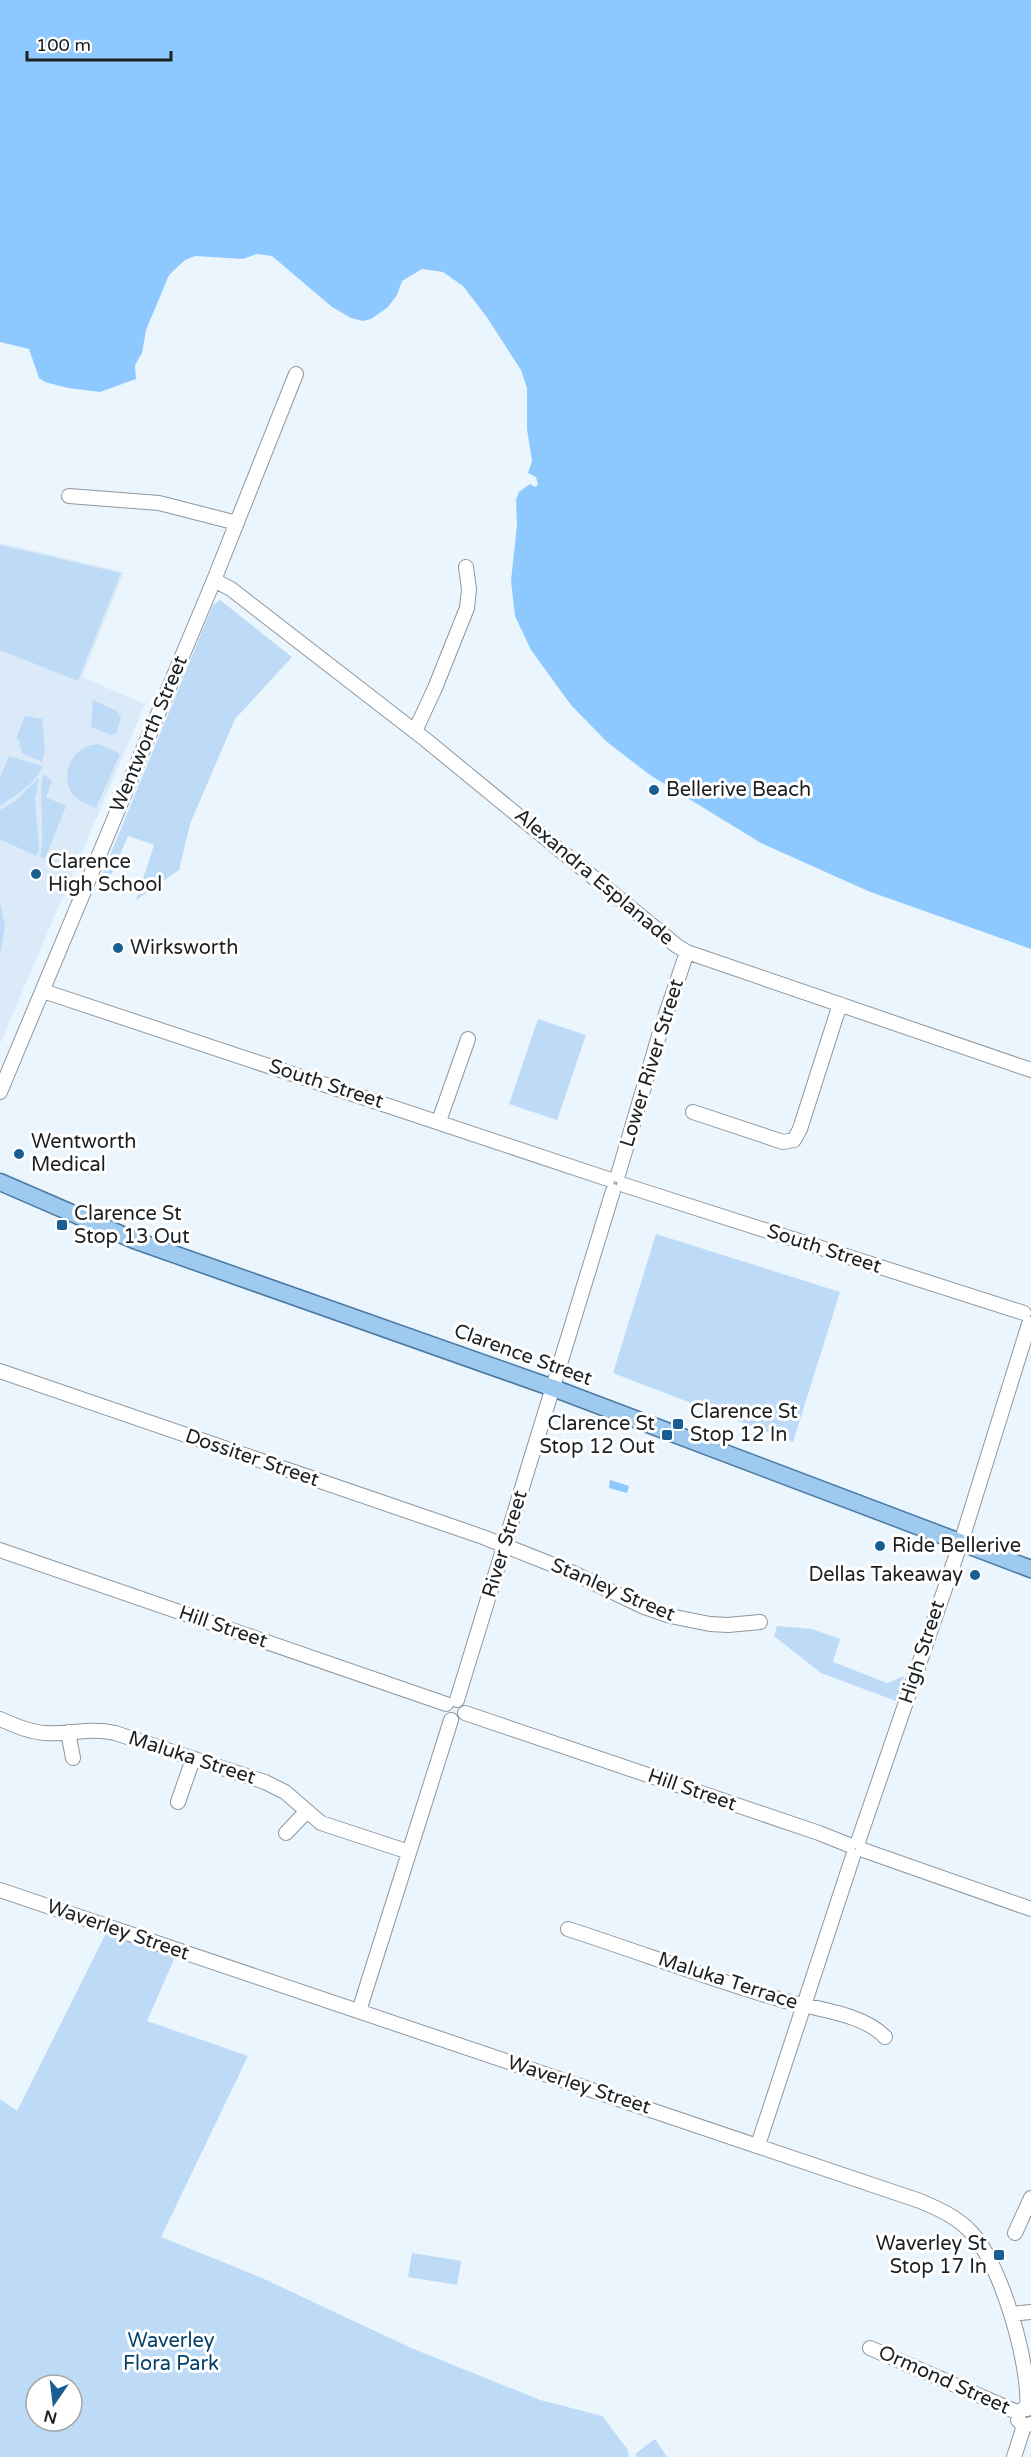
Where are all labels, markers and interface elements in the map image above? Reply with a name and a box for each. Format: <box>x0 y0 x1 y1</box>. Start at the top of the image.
scale bar <box>27 24 171 62</box>
text: 100 m <box>36 34 91 56</box>
street label: Wentworth Street <box>105 652 193 816</box>
place label: Bellerive Beach <box>666 778 811 802</box>
marker: Bellerive Beach <box>647 783 661 797</box>
street label: Alexandra Esplanade <box>510 803 678 951</box>
place label: Clarence High School <box>48 850 162 897</box>
marker: Clarence High School <box>29 867 43 881</box>
place label: Wirksworth <box>130 936 238 960</box>
marker: Wirksworth <box>111 941 125 955</box>
street label: Lower River Street <box>615 976 689 1150</box>
street label: South Street <box>266 1054 387 1114</box>
place label: Wentworth Medical <box>31 1130 136 1177</box>
marker: Wentworth Medical <box>12 1147 26 1161</box>
place label: Clarence St Stop 13 Out <box>74 1202 190 1249</box>
marker: Clarence St Stop 13 Out <box>55 1218 69 1232</box>
street label: South Street <box>764 1219 885 1279</box>
street label: Clarence Street <box>451 1319 596 1391</box>
place label: Clarence St Stop 12 In <box>690 1400 798 1447</box>
place label: Clarence St Stop 12 Out <box>539 1412 655 1459</box>
marker: Clarence St Stop 12 In <box>671 1417 685 1431</box>
street label: Dossiter Street <box>182 1424 322 1492</box>
marker: Clarence St Stop 12 Out <box>660 1428 674 1442</box>
street label: River Street <box>477 1487 533 1601</box>
place label: Ride Bellerive <box>892 1534 1021 1558</box>
marker: Ride Bellerive <box>873 1539 887 1553</box>
street label: Stanley Street <box>547 1553 679 1627</box>
place label: Dellas Takeaway <box>809 1563 963 1587</box>
marker: Dellas Takeaway <box>968 1568 982 1582</box>
street label: High Street <box>894 1597 950 1707</box>
street label: Hill Street <box>176 1601 271 1653</box>
street label: Maluka Street <box>126 1726 259 1790</box>
street label: Hill Street <box>645 1764 740 1816</box>
street label: Waverley Street <box>44 1894 193 1966</box>
street label: Maluka Terrace <box>655 1947 801 2015</box>
street label: Waverley Street <box>504 2051 654 2120</box>
place label: Waverley St Stop 17 In <box>875 2232 987 2279</box>
marker: Waverley St Stop 17 In <box>992 2248 1006 2262</box>
park label: Waverley Flora Park <box>123 2329 219 2376</box>
street label: Ormond Street <box>875 2340 1014 2420</box>
north arrow <box>24 2373 84 2433</box>
text: N <box>42 2405 59 2428</box>

